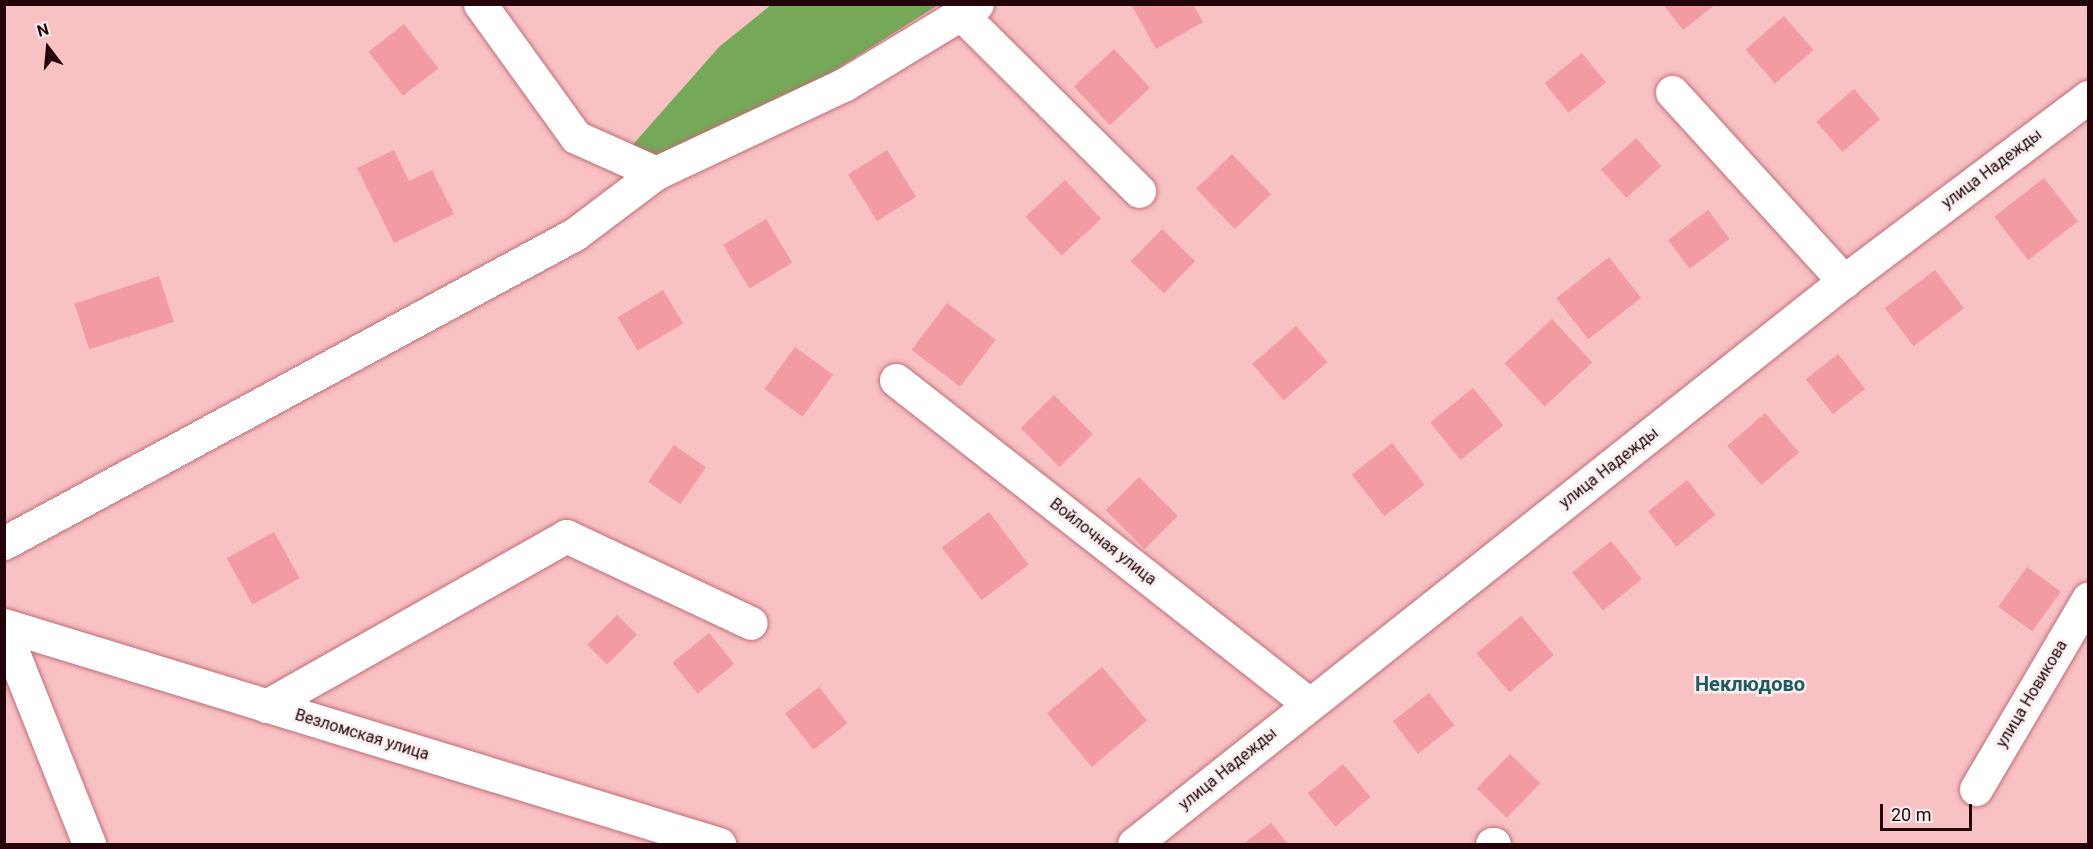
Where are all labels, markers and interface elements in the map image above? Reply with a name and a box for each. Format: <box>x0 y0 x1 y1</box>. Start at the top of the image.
north arrow <box>18 18 78 78</box>
text: N <box>35 20 51 41</box>
street label: улица Надежды <box>1938 125 2046 213</box>
street label: улица Надежды <box>1556 423 1662 513</box>
street label: Войлочная улица <box>1046 494 1160 590</box>
street label: улица Новикова <box>1992 637 2072 751</box>
district label: Неклюдово <box>1695 672 1805 696</box>
street label: Везломская улица <box>293 705 431 765</box>
street label: улица Надежды <box>1175 724 1281 814</box>
scale bar <box>1883 792 1974 830</box>
text: 20 m <box>1891 804 1931 825</box>

